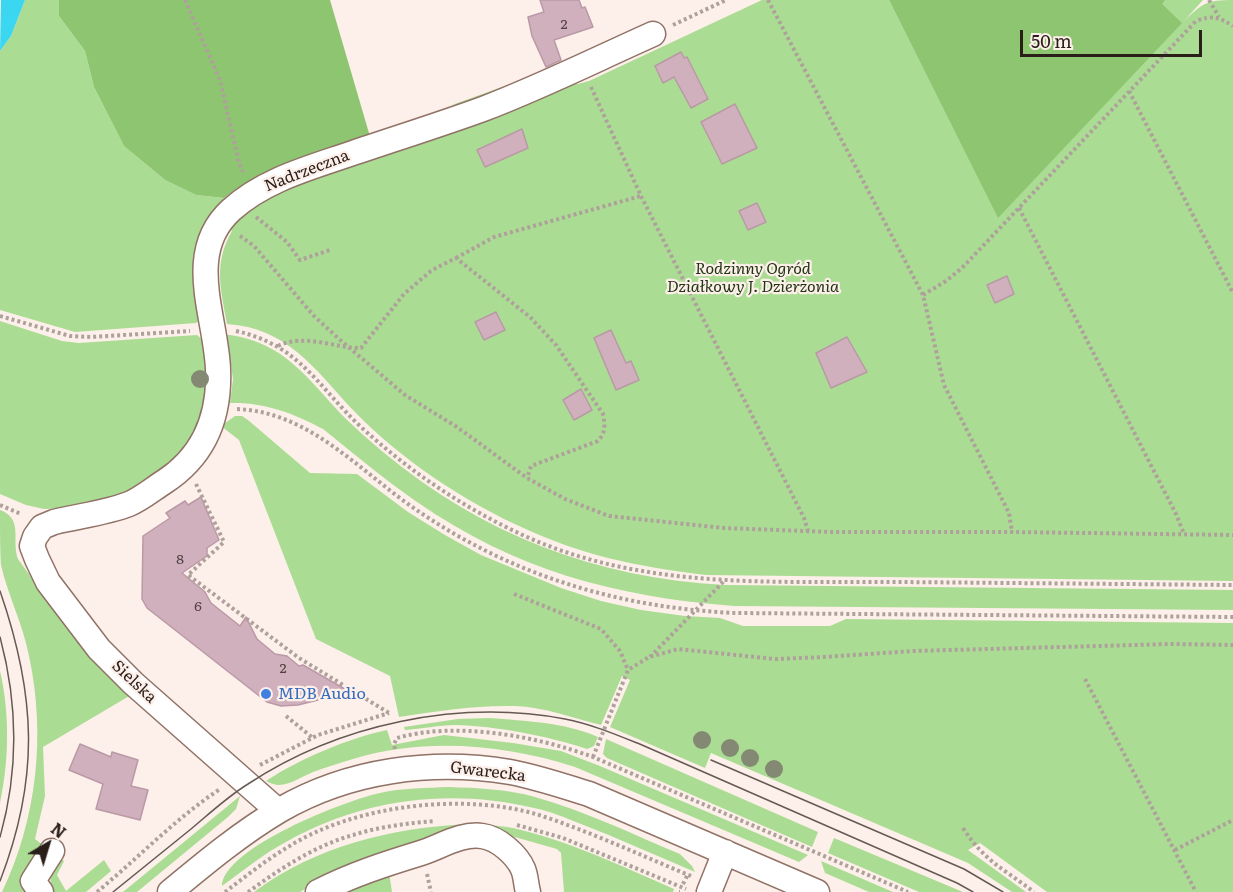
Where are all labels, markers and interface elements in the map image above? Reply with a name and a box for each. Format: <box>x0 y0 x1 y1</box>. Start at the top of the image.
house number: 2 <box>560 17 568 33</box>
scale bar <box>1023 18 1204 56</box>
text: 50 m <box>1031 27 1072 54</box>
street label: Nadrzeczna <box>262 146 352 196</box>
park label: Rodzinny Ogród Działkowy J. Dzierżonia <box>667 259 839 297</box>
house number: 8 <box>176 552 184 568</box>
house number: 6 <box>194 599 202 615</box>
street label: Sielska <box>108 657 160 707</box>
house number: 2 <box>279 661 287 677</box>
place label: MDB Audio <box>278 684 366 704</box>
marker: MDB Audio <box>259 687 273 701</box>
street label: Gwarecka <box>449 758 527 786</box>
north arrow <box>18 814 78 874</box>
text: N <box>46 816 72 843</box>

